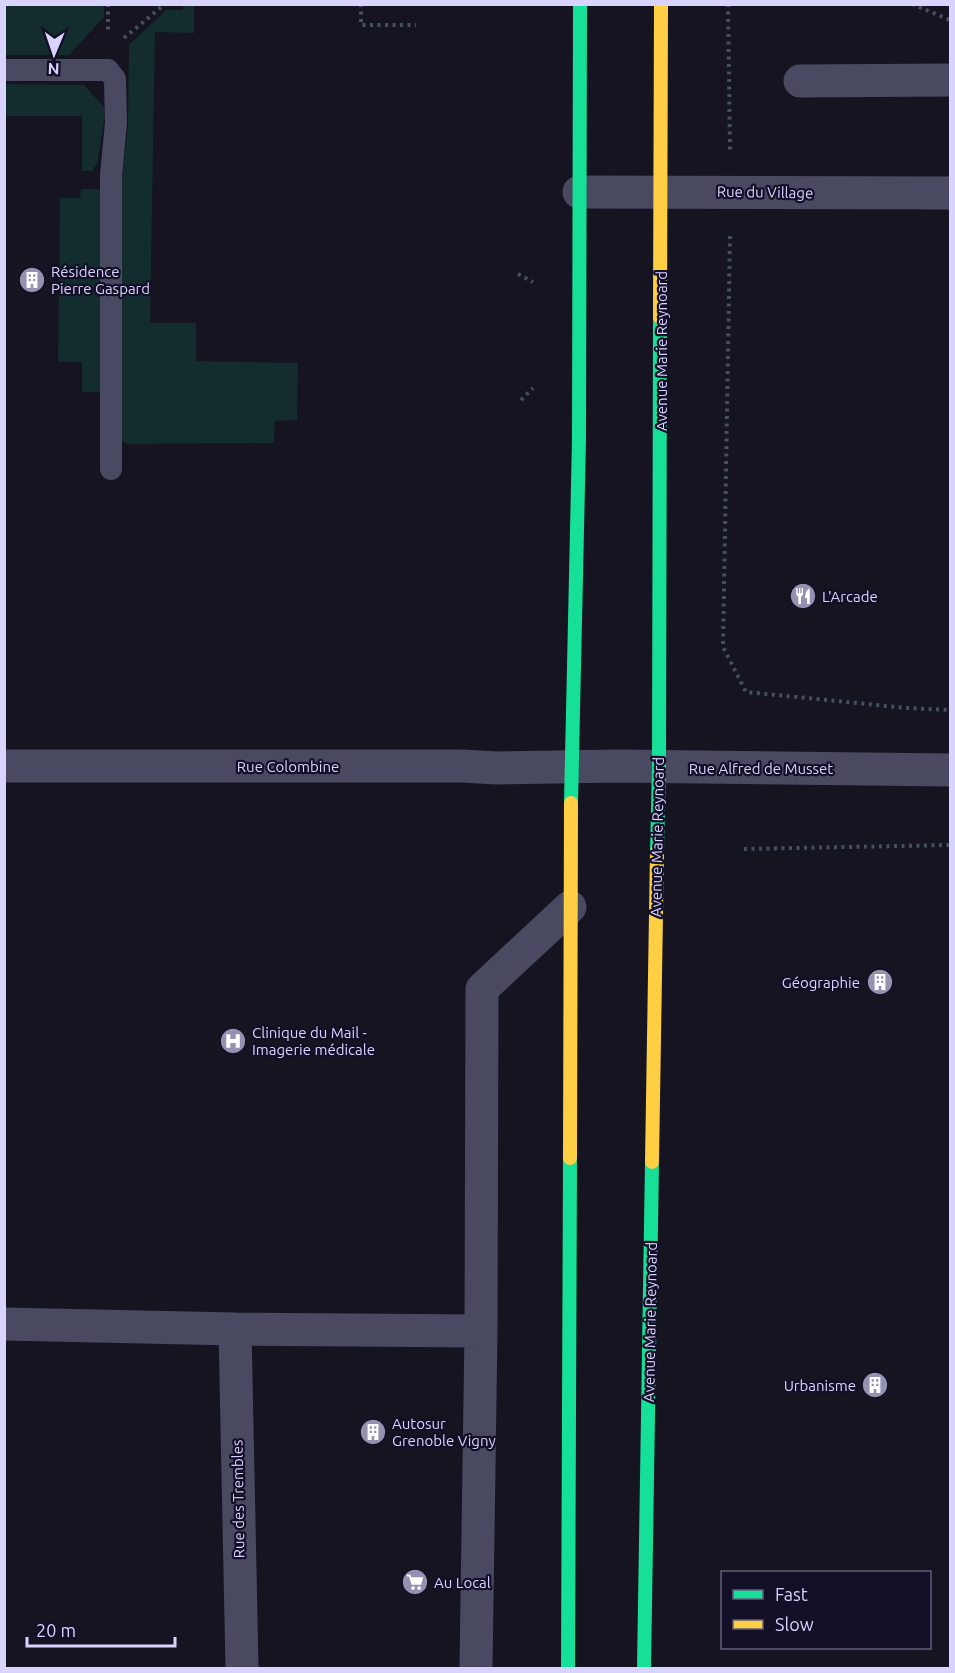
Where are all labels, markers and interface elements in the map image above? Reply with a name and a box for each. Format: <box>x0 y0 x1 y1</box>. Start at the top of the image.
north arrow <box>24 24 84 84</box>
text: N <box>47 60 60 78</box>
street label: Rue du Village <box>717 183 813 201</box>
place label: Résidence Pierre Gaspard <box>51 263 150 297</box>
building icon: Résidence Pierre Gaspard <box>17 265 47 295</box>
street label: Avenue Marie Reynoard <box>653 271 670 431</box>
restaurant icon: L'Arcade <box>788 581 818 611</box>
place label: L'Arcade <box>822 588 878 605</box>
street label: Avenue Marie Reynoard <box>647 757 667 917</box>
street label: Rue Colombine <box>237 758 339 775</box>
street label: Rue Alfred de Musset <box>689 760 833 777</box>
building icon: Géographie <box>865 967 895 997</box>
place label: Géographie <box>782 974 860 991</box>
place label: Clinique du Mail - Imagerie médicale <box>252 1024 375 1058</box>
hospital icon: Clinique du Mail - Imagerie médicale <box>218 1026 248 1056</box>
street label: Avenue Marie Reynoard <box>640 1242 660 1402</box>
building icon: Urbanisme <box>860 1370 890 1400</box>
place label: Urbanisme <box>784 1377 856 1394</box>
place label: Autosur Grenoble Vigny <box>392 1415 496 1449</box>
building icon: Autosur Grenoble Vigny <box>358 1417 388 1447</box>
street label: Rue des Trembles <box>228 1439 248 1559</box>
supermarket icon: Au Local <box>400 1567 430 1597</box>
legend <box>721 1571 931 1649</box>
place label: Au Local <box>434 1574 491 1591</box>
text: Fast <box>775 1584 808 1604</box>
scale bar <box>27 1610 176 1648</box>
text: Slow <box>775 1614 814 1634</box>
text: 20 m <box>36 1620 76 1640</box>

